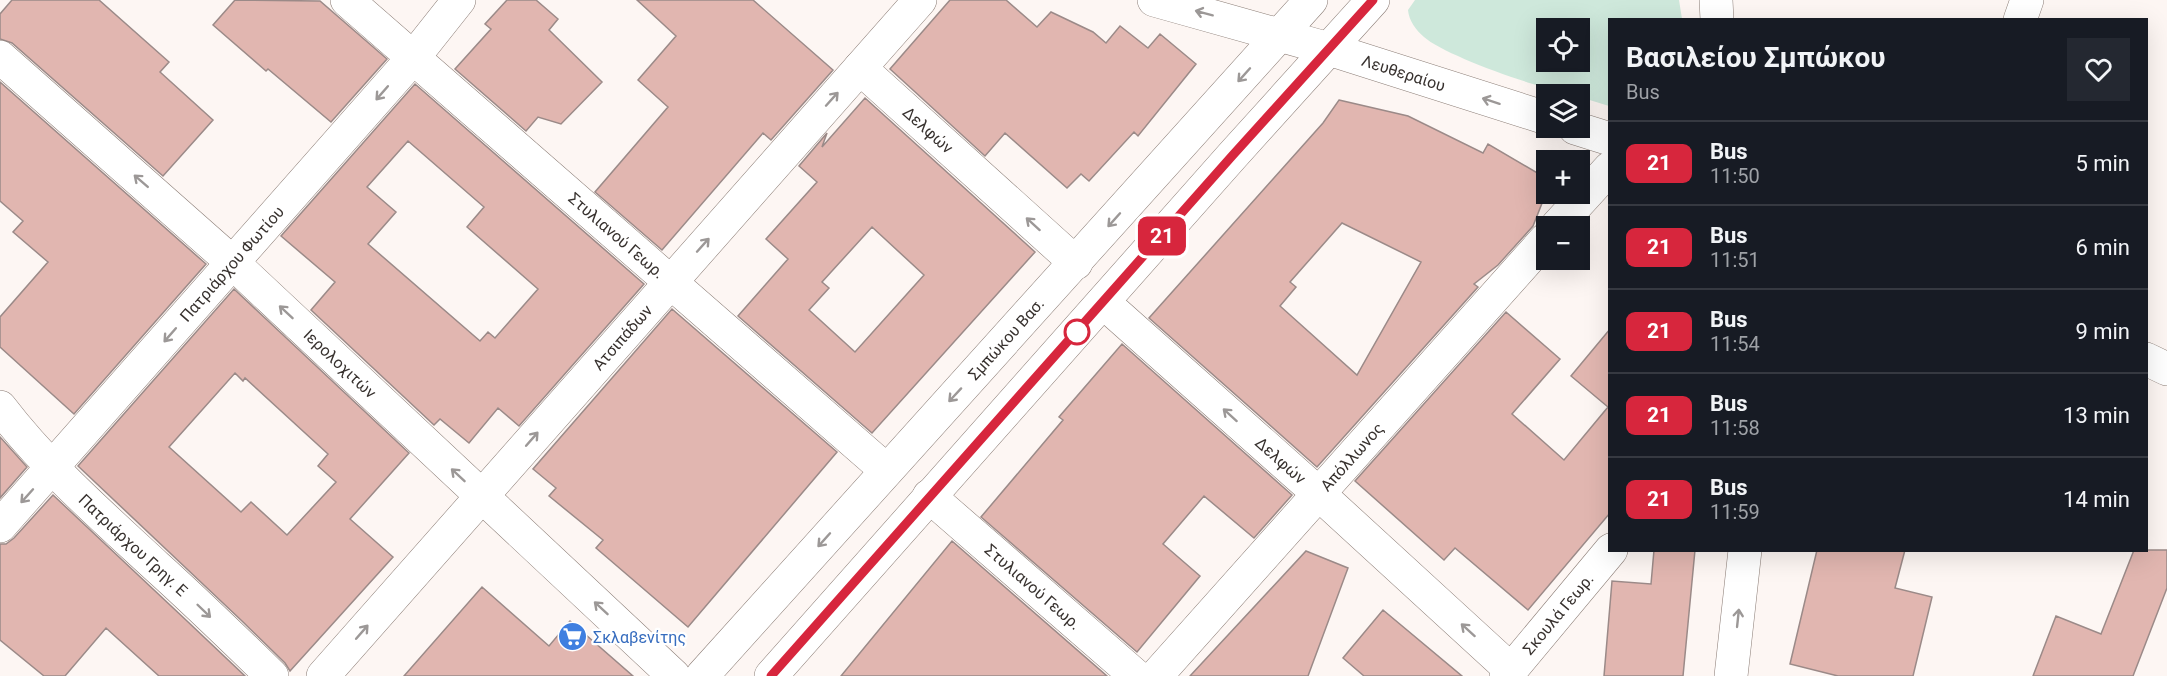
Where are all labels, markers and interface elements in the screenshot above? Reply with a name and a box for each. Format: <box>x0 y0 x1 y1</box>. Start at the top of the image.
one-way arrow <box>1195 7 1214 19</box>
map controls <box>1536 18 1590 270</box>
button: locate <box>1536 18 1590 72</box>
button: heart <box>2067 38 2130 101</box>
text: Βασιλείου Σμπώκου <box>1626 41 1886 74</box>
street label: Λευθεραίου <box>1359 51 1448 95</box>
one-way arrow <box>1237 67 1251 82</box>
text: Bus <box>1626 80 1660 104</box>
button: layers <box>1536 84 1590 138</box>
one-way arrow <box>375 85 389 100</box>
one-way arrow <box>826 91 839 107</box>
one-way arrow <box>1482 94 1501 105</box>
street label: Δελφών <box>899 103 957 158</box>
text: Bus <box>1710 139 1748 164</box>
button: + <box>1536 150 1590 204</box>
text: 21 <box>1647 151 1671 175</box>
text: 5 min <box>2075 151 2130 176</box>
text: 11:50 <box>1710 164 1760 188</box>
one-way arrow <box>134 174 149 188</box>
street label: Στυλιανού Γεωρ. <box>565 189 668 283</box>
street label: Πατριάρχου Φωτίου <box>176 202 288 326</box>
one-way arrow <box>1107 212 1121 227</box>
line badge: 21 <box>1135 216 1189 256</box>
button: − <box>1536 216 1590 270</box>
one-way arrow <box>1025 217 1040 231</box>
text: Bus <box>1710 223 1748 248</box>
text: 21 <box>1150 224 1174 248</box>
text: 21 <box>1647 235 1671 259</box>
text: 6 min <box>2075 235 2130 260</box>
one-way arrow <box>696 238 710 253</box>
text: 11:51 <box>1710 248 1760 272</box>
street label: Σμπώκου Βασ. <box>964 294 1048 384</box>
street label: Ατσιπάδων <box>589 301 657 374</box>
one-way arrow <box>278 305 293 319</box>
text: Bus <box>1710 307 1748 332</box>
unlabelled marker <box>1064 319 1090 345</box>
text: 21 <box>1647 319 1671 343</box>
text: 9 min <box>2075 319 2130 344</box>
street label: Ιερολοχιτών <box>300 325 380 402</box>
one-way arrow <box>163 327 177 342</box>
text: 11:54 <box>1710 332 1760 356</box>
one-way arrow <box>948 388 962 403</box>
text: Bus <box>1710 391 1748 416</box>
text: 21 <box>1647 403 1671 427</box>
text: 13 min <box>2063 403 2130 428</box>
one-way arrow <box>1223 408 1238 422</box>
text: 11:58 <box>1710 416 1760 440</box>
street label: Απόλλωνος <box>1317 419 1388 495</box>
one-way arrow <box>525 432 539 447</box>
street label: Δελφών <box>1251 433 1310 488</box>
one-way arrow <box>451 468 466 482</box>
text: Bus <box>1710 475 1748 500</box>
text: 21 <box>1647 487 1671 511</box>
text: 14 min <box>2063 487 2130 512</box>
one-way arrow <box>20 488 34 503</box>
street label: Πατριάρχου Γρηγ. Ε <box>75 490 191 600</box>
text: 11:59 <box>1710 500 1760 524</box>
one-way arrow <box>817 532 831 547</box>
street label: Στυλιανού Γεωρ. <box>981 540 1085 634</box>
street label: Σκουλά Γεωρ. <box>1519 570 1598 659</box>
one-way arrow <box>593 600 608 615</box>
one-way arrow <box>197 604 212 618</box>
one-way arrow <box>1733 608 1744 628</box>
supermarket icon: Σκλαβενίτης <box>556 621 588 653</box>
one-way arrow <box>1461 623 1476 637</box>
one-way arrow <box>355 625 369 640</box>
place label: Σκλαβενίτης <box>593 628 686 647</box>

